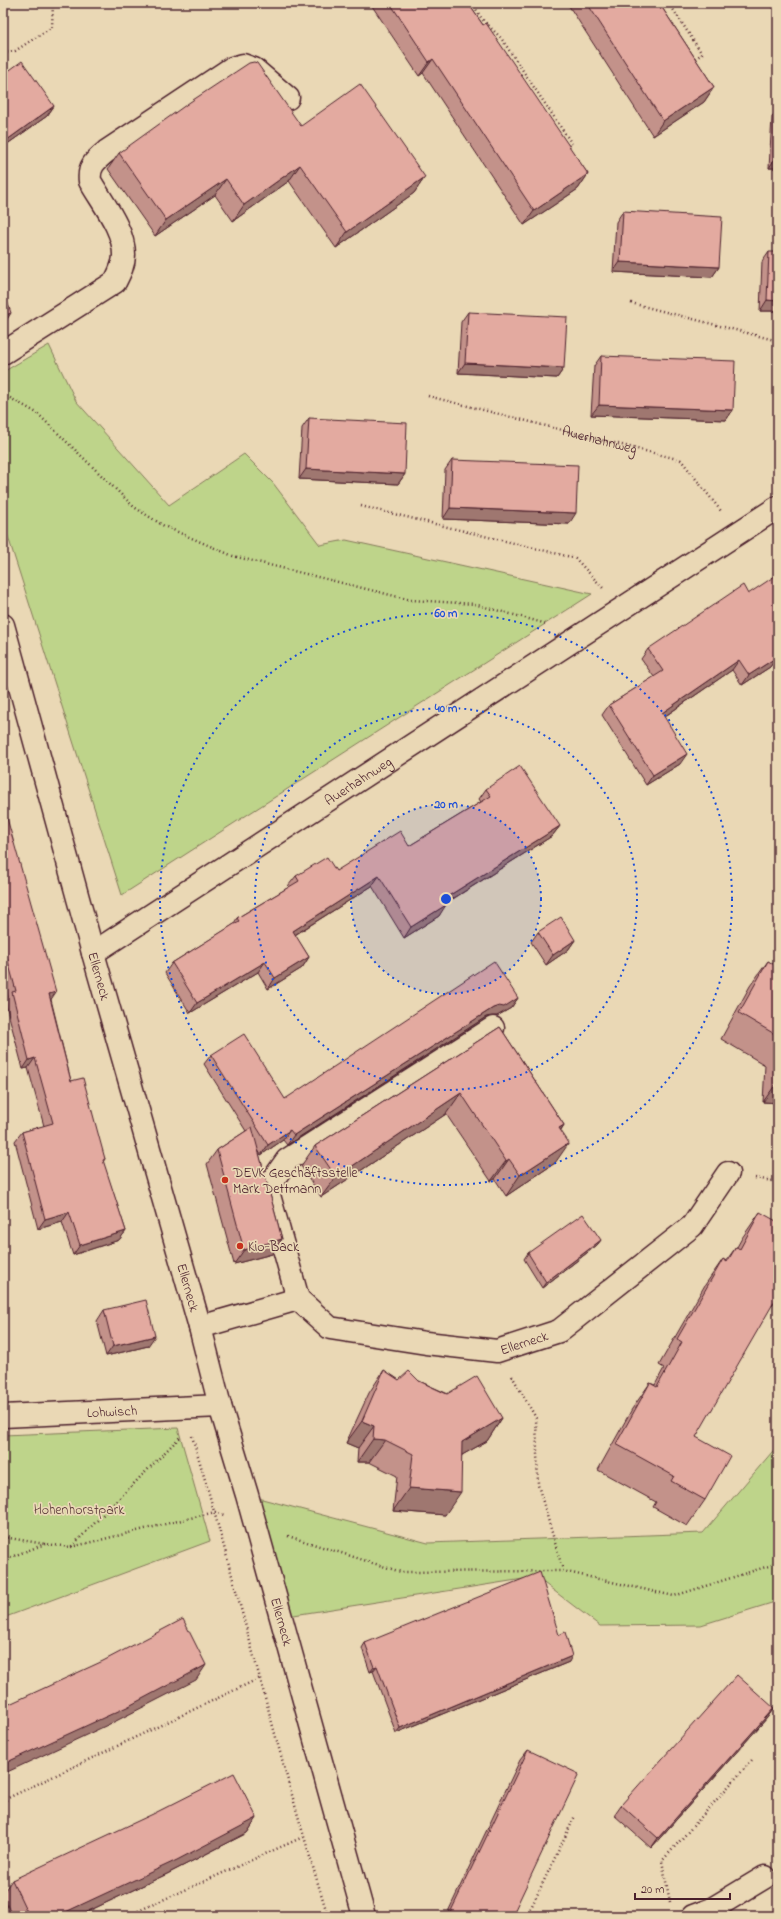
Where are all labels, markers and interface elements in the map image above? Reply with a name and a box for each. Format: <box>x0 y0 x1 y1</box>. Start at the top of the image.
street label: Auerhahnweg <box>559 421 639 461</box>
text: 60 m <box>434 605 458 623</box>
text: 40 m <box>434 700 458 718</box>
street label: Auerhahnweg <box>321 752 397 812</box>
text: 20 m <box>433 796 458 814</box>
centre of rings <box>439 892 453 906</box>
street label: Ellerneck <box>81 950 115 1004</box>
place label: DEVK Geschäftsstelle Mark Dettmann <box>232 1163 358 1200</box>
marker: DEVK Geschäftsstelle Mark Dettmann <box>220 1175 230 1185</box>
place label: Kio-Back <box>248 1237 300 1258</box>
marker: Kio-Back <box>235 1241 245 1251</box>
street label: Ellerneck <box>170 1261 204 1315</box>
street label: Ellerneck <box>498 1326 552 1361</box>
street label: Lohwisch <box>86 1401 138 1424</box>
park label: Hohenhorstpark <box>34 1500 125 1521</box>
street label: Ellerneck <box>264 1595 298 1649</box>
scale bar <box>635 1875 730 1901</box>
text: 20 m <box>641 1881 664 1899</box>

